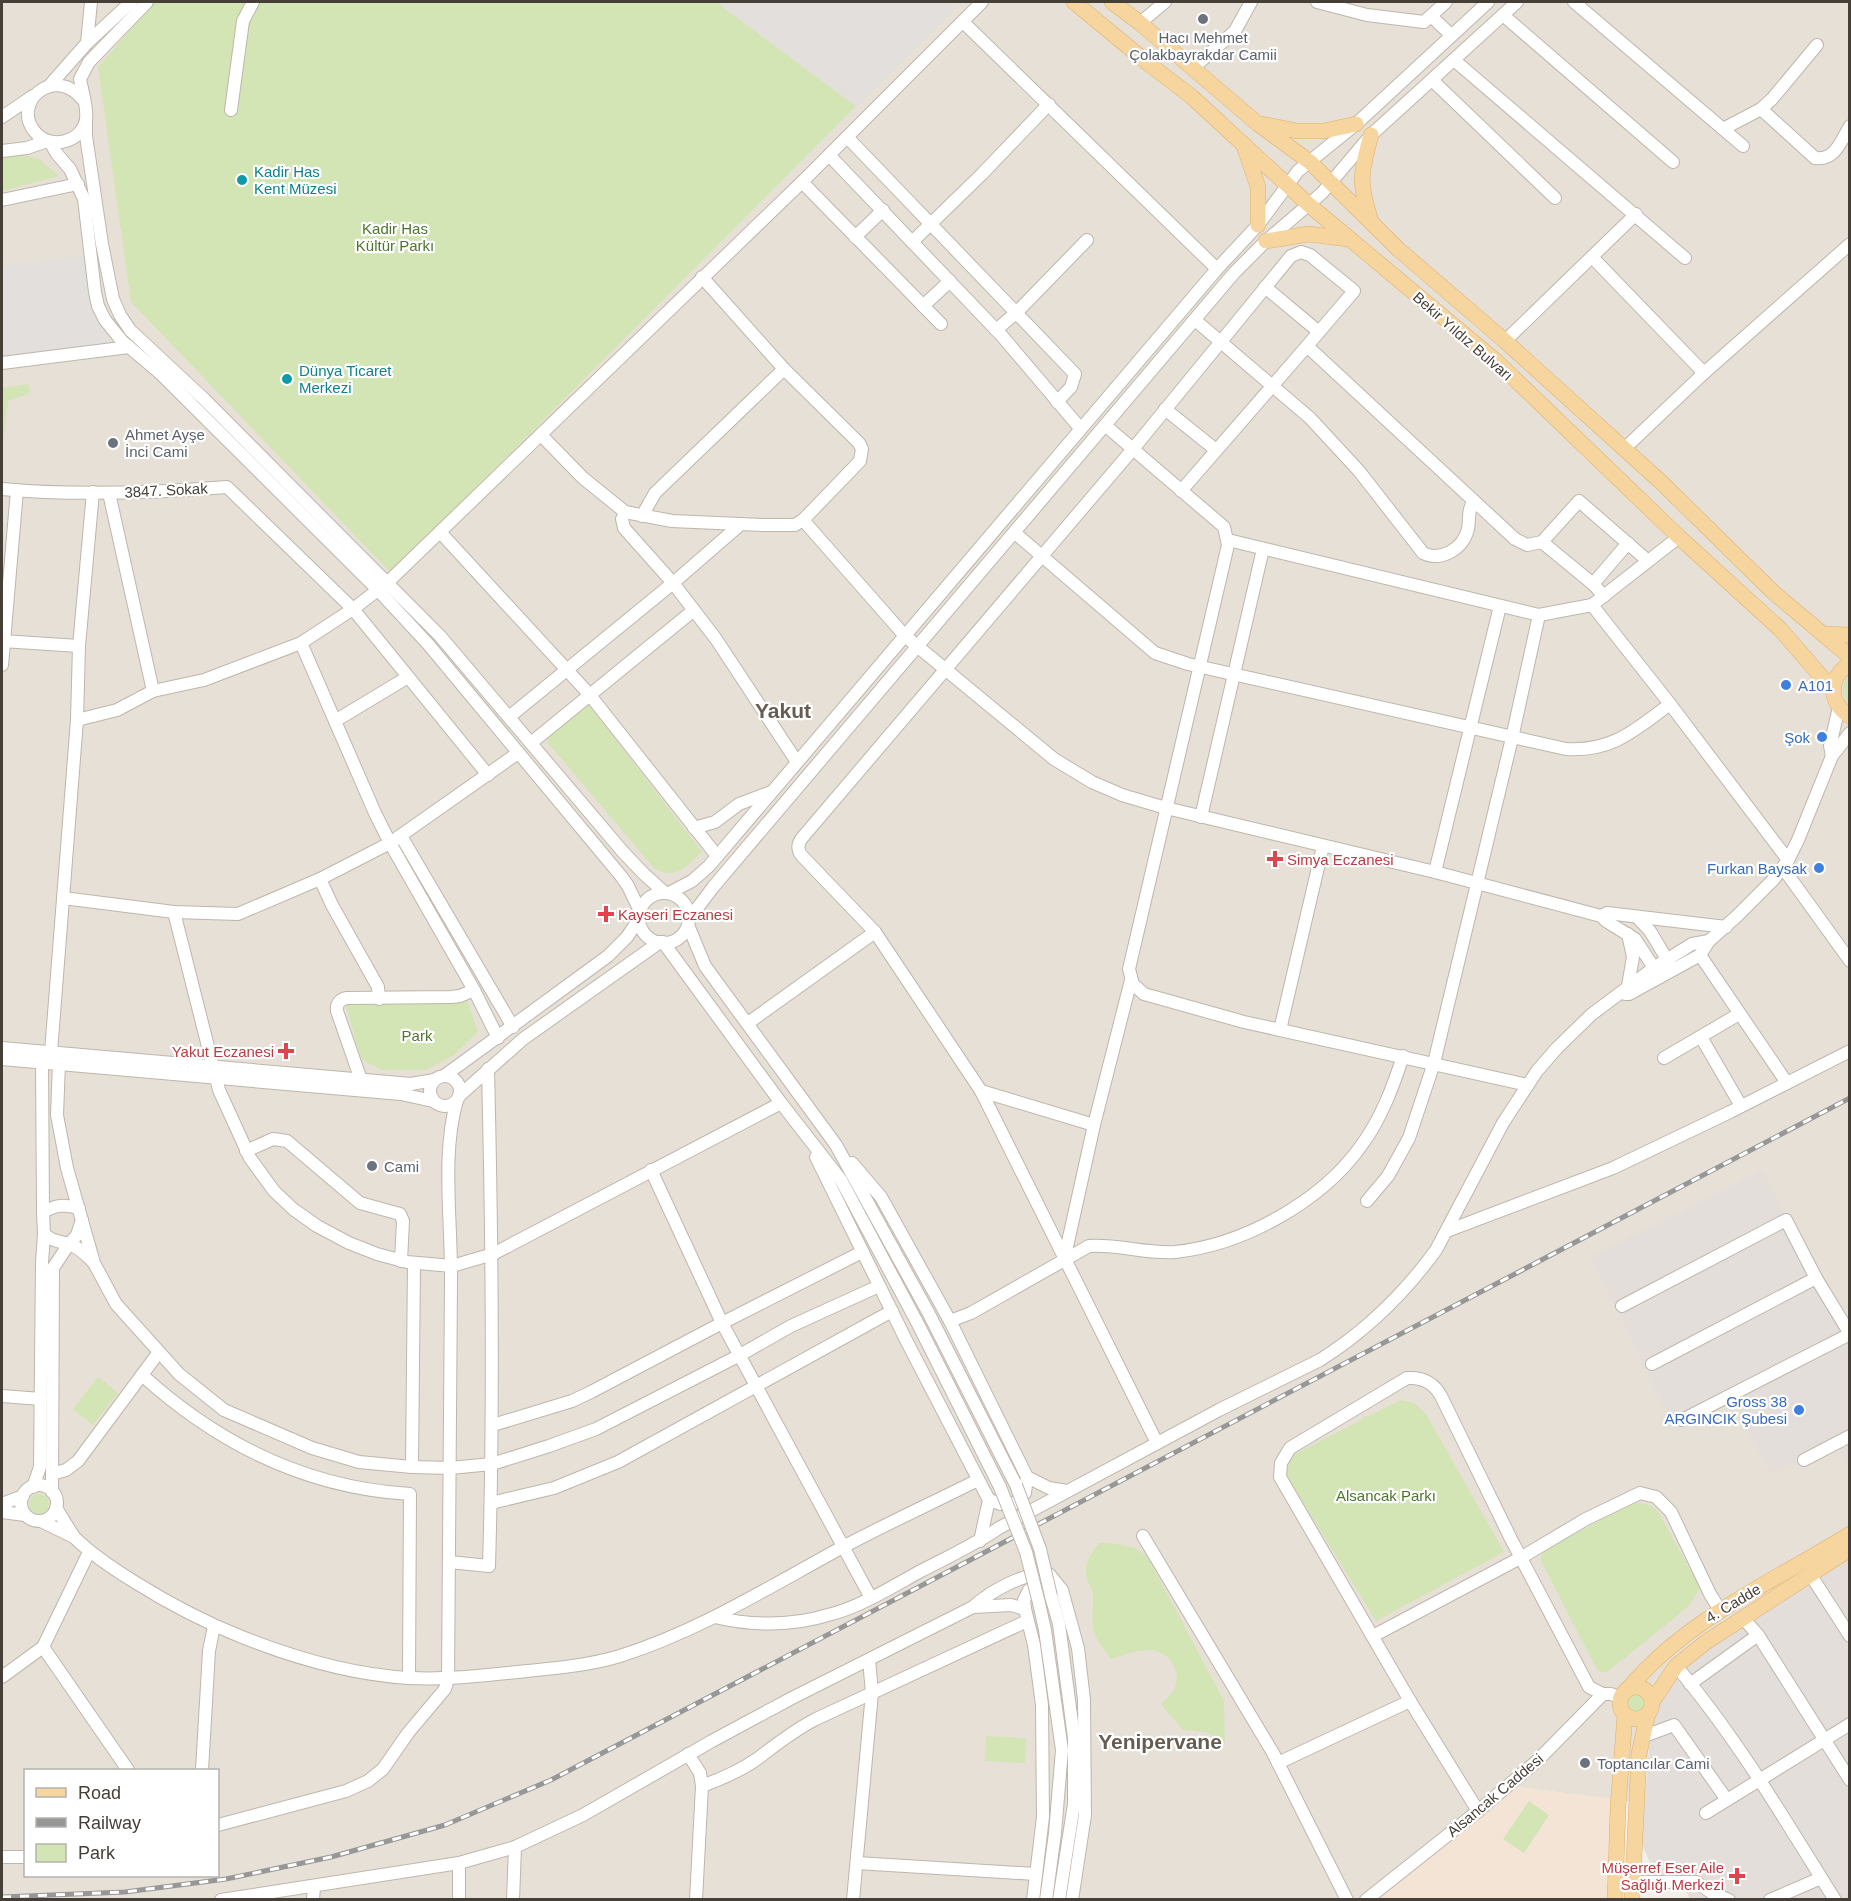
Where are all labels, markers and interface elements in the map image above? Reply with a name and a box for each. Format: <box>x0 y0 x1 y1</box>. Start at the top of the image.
marker: Hacı Mehmet Çolakbayrakdar Camii <box>1196 12 1210 26</box>
place label: Hacı Mehmet Çolakbayrakdar Camii <box>1129 29 1277 63</box>
place label: Kadir Has Kent Müzesi <box>254 163 337 197</box>
marker: Kadir Has Kent Müzesi <box>235 173 249 187</box>
park label: Kadir Has Kültür Parkı <box>356 220 434 254</box>
street label: Bekir Yıldız Bulvarı <box>1410 288 1516 384</box>
place label: Dünya Ticaret Merkezi <box>299 362 392 396</box>
marker: Dünya Ticaret Merkezi <box>280 372 294 386</box>
place label: Ahmet Ayşe İnci Cami <box>125 426 205 460</box>
marker: Ahmet Ayşe İnci Cami <box>106 436 120 450</box>
street label: 3847. Sokak <box>124 479 209 501</box>
place label: A101 <box>1798 677 1833 694</box>
marker: A101 <box>1779 678 1793 692</box>
district label: Yakut <box>755 699 811 722</box>
place label: Şok <box>1784 729 1810 746</box>
marker: Şok <box>1815 730 1829 744</box>
place label: Simya Eczanesi <box>1287 851 1394 868</box>
marker: Simya Eczanesi <box>1268 852 1282 866</box>
place label: Furkan Baysak <box>1707 860 1807 877</box>
marker: Furkan Baysak <box>1812 861 1826 875</box>
place label: Kayseri Eczanesi <box>618 906 733 923</box>
marker: Kayseri Eczanesi <box>599 907 613 921</box>
park label: Park <box>402 1027 433 1044</box>
place label: Yakut Eczanesi <box>172 1043 274 1060</box>
marker: Yakut Eczanesi <box>279 1044 293 1058</box>
place label: Cami <box>384 1158 419 1175</box>
marker: Cami <box>365 1159 379 1173</box>
place label: Gross 38 ARGINCIK Şubesi <box>1664 1393 1787 1427</box>
marker: Gross 38 ARGINCIK Şubesi <box>1792 1403 1806 1417</box>
park label: Alsancak Parkı <box>1336 1487 1436 1504</box>
street label: 4. Cadde <box>1703 1580 1763 1626</box>
district label: Yenipervane <box>1098 1730 1222 1753</box>
street label: Alsancak Caddesi <box>1444 1750 1546 1840</box>
place label: Toptancılar Cami <box>1597 1755 1710 1772</box>
marker: Toptancılar Cami <box>1578 1756 1592 1770</box>
legend <box>24 1769 219 1877</box>
text: Road <box>78 1783 121 1803</box>
text: Railway <box>78 1813 141 1833</box>
text: Park <box>78 1843 116 1863</box>
place label: Müşerref Eser Aile Sağlığı Merkezi <box>1601 1859 1724 1893</box>
marker: Müşerref Eser Aile Sağlığı Merkezi <box>1728 1867 1746 1885</box>

